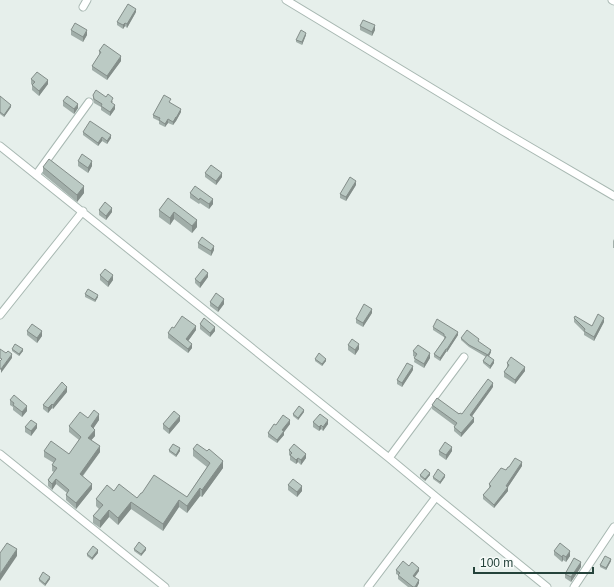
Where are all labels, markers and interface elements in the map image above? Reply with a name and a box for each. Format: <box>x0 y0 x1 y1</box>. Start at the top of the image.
scale bar <box>474 549 593 575</box>
text: 100 m <box>480 556 513 570</box>

